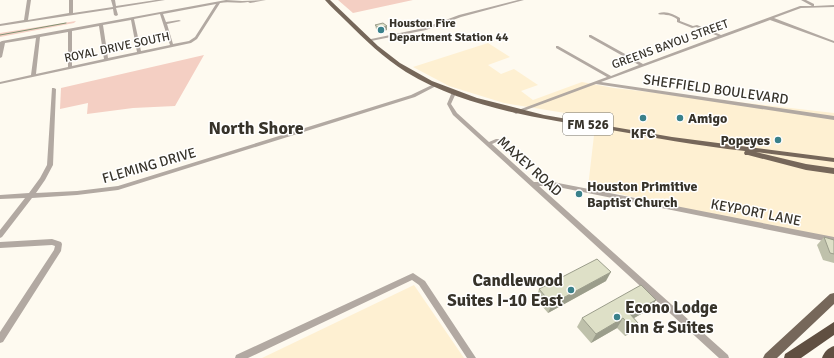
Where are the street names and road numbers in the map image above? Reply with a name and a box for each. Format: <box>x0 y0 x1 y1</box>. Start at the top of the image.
street label: GREENS BAYOU STREET <box>610 16 731 73</box>
street label: ROYAL DRIVE SOUTH <box>63 29 171 66</box>
street label: SHEFFIELD BOULEVARD <box>642 71 790 108</box>
road number: FM 526 <box>563 113 613 135</box>
street label: MAXEY ROAD <box>494 133 565 200</box>
street label: FLEMING DRIVE <box>100 144 198 187</box>
street label: KEYPORT LANE <box>709 195 803 230</box>

